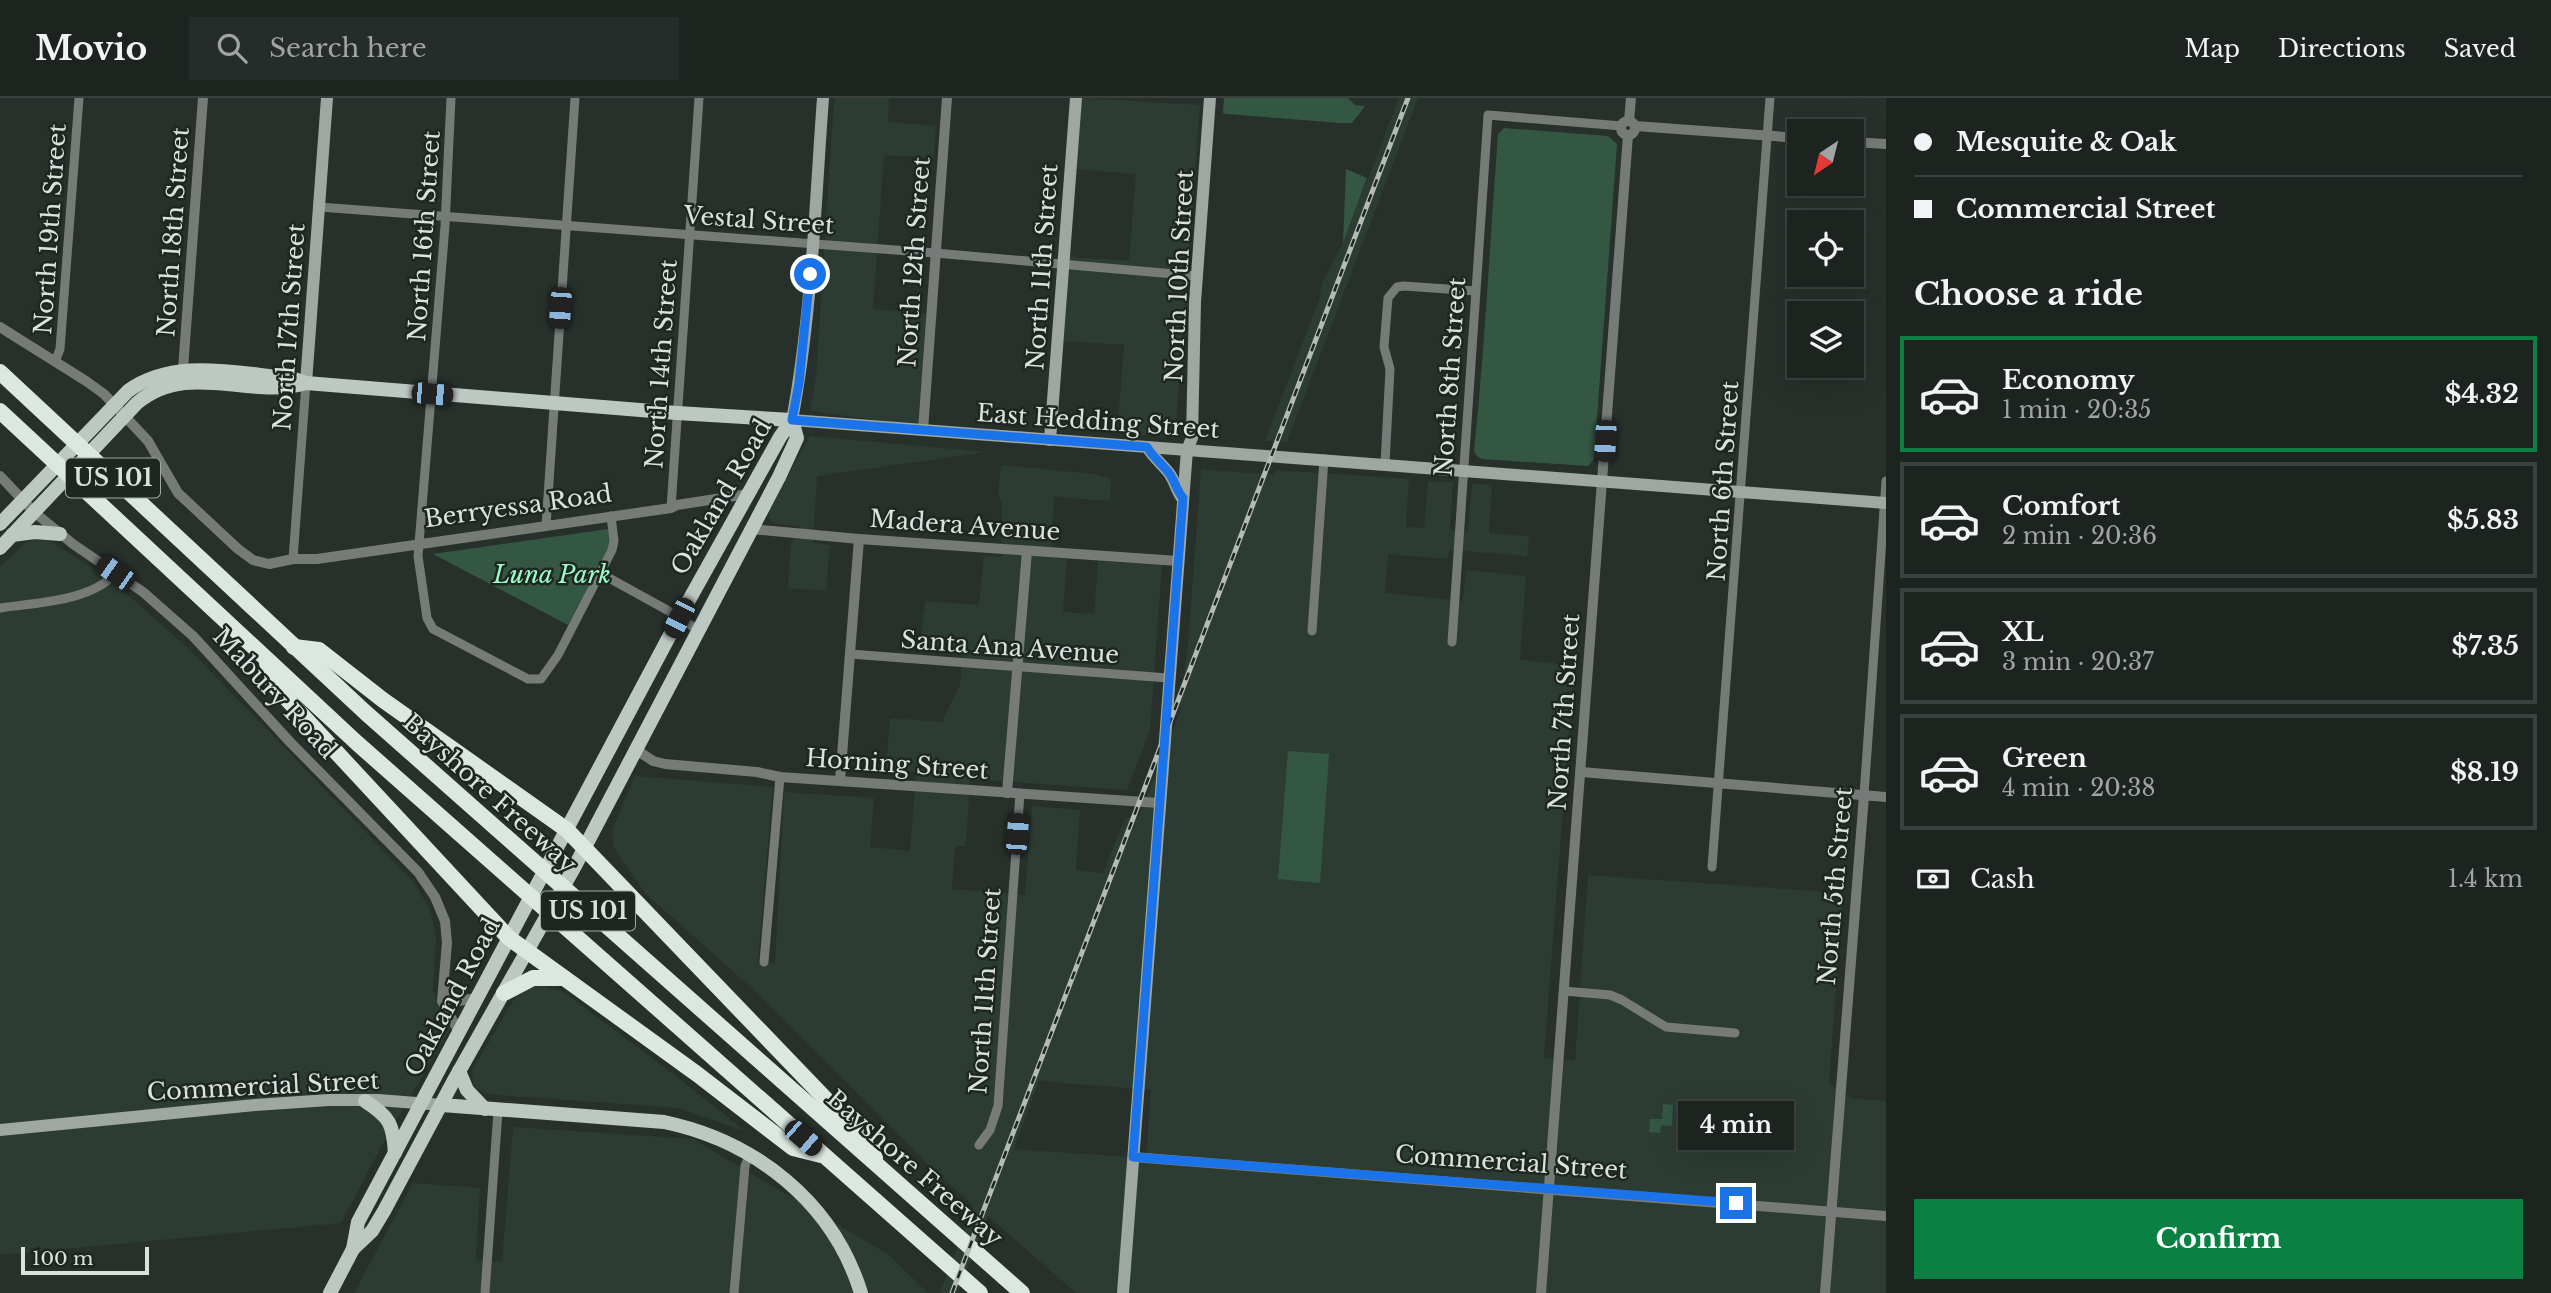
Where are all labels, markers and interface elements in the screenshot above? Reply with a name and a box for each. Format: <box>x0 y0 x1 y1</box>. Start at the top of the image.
search box <box>189 17 679 80</box>
text: Movio <box>35 28 147 69</box>
icon: search <box>213 29 251 67</box>
text: Search here <box>269 32 427 64</box>
text: Map <box>2184 34 2240 63</box>
text: Directions <box>2278 34 2406 63</box>
text: Saved <box>2444 34 2516 63</box>
north arrow <box>1787 119 1864 196</box>
map controls <box>1787 119 1864 378</box>
street label: North 19th Street <box>28 123 72 335</box>
street label: North 18th Street <box>151 126 195 338</box>
text: Mesquite & Oak <box>1956 126 2177 158</box>
street label: North 16th Street <box>402 130 446 342</box>
street label: North 12th Street <box>892 156 936 368</box>
street label: North 11th Street <box>1020 163 1064 371</box>
street label: North 10th Street <box>1159 169 1199 383</box>
text: Commercial Street <box>1956 193 2215 225</box>
street label: Vestal Street <box>682 200 835 240</box>
button: locate <box>1787 210 1864 287</box>
street label: North 17th Street <box>267 222 311 432</box>
street label: North 14th Street <box>639 258 683 470</box>
route start <box>794 258 826 290</box>
text: Choose a ride <box>1914 274 2143 314</box>
street label: North 8th Street <box>1429 276 1471 478</box>
car <box>549 286 572 330</box>
button: layers <box>1787 301 1864 378</box>
icon: car <box>1918 363 1981 426</box>
text: Economy <box>2002 364 2135 396</box>
text: $4.32 <box>2445 378 2519 410</box>
street label: North 6th Street <box>1702 380 1744 582</box>
car <box>411 382 454 406</box>
text: 1 min · 20:35 <box>2002 396 2151 424</box>
street label: East Hedding Street <box>976 398 1220 444</box>
street label: Oakland Road <box>665 414 777 580</box>
car <box>1594 419 1617 463</box>
road number: US 101 <box>66 458 160 498</box>
street label: Berryessa Road <box>422 478 614 534</box>
icon: car <box>1918 489 1981 552</box>
text: Comfort <box>2002 490 2120 522</box>
street label: Madera Avenue <box>869 504 1061 546</box>
text: $5.83 <box>2447 504 2519 536</box>
text: 2 min · 20:36 <box>2002 522 2157 550</box>
car <box>92 552 139 594</box>
park label: Luna Park <box>492 560 611 589</box>
car <box>661 595 698 641</box>
street label: North 7th Street <box>1543 613 1585 811</box>
icon: car <box>1918 615 1981 678</box>
text: XL <box>2002 616 2044 648</box>
street label: Mabury Road <box>207 622 343 764</box>
street label: Santa Ana Avenue <box>900 625 1120 669</box>
text: $7.35 <box>2452 630 2519 662</box>
text: 3 min · 20:37 <box>2002 648 2154 676</box>
street label: Bayshore Freeway <box>397 707 583 879</box>
icon: car <box>1918 741 1981 804</box>
text: Green <box>2002 742 2087 774</box>
street label: Horning Street <box>805 743 989 785</box>
text: $8.19 <box>2450 756 2519 788</box>
text: 4 min · 20:38 <box>2002 774 2155 802</box>
street label: North 5th Street <box>1812 786 1858 986</box>
car <box>1006 812 1029 856</box>
icon: cash <box>1914 860 1952 898</box>
text: Cash <box>1970 863 2035 895</box>
text: 1.4 km <box>2448 865 2523 893</box>
street label: North 11th Street <box>963 887 1007 1095</box>
road number: US 101 <box>541 891 635 930</box>
street label: Oakland Road <box>398 913 506 1081</box>
street label: Commercial Street <box>146 1065 380 1107</box>
street label: Bayshore Freeway <box>821 1084 1009 1253</box>
callout: 4 min <box>1678 1102 1794 1150</box>
text: 4 min <box>1700 1111 1772 1139</box>
car <box>781 1116 826 1160</box>
street label: Commercial Street <box>1394 1139 1628 1185</box>
route end <box>1720 1187 1752 1219</box>
button: Confirm <box>1914 1199 2523 1279</box>
scale bar <box>21 1244 149 1276</box>
text: 100 m <box>32 1247 93 1270</box>

